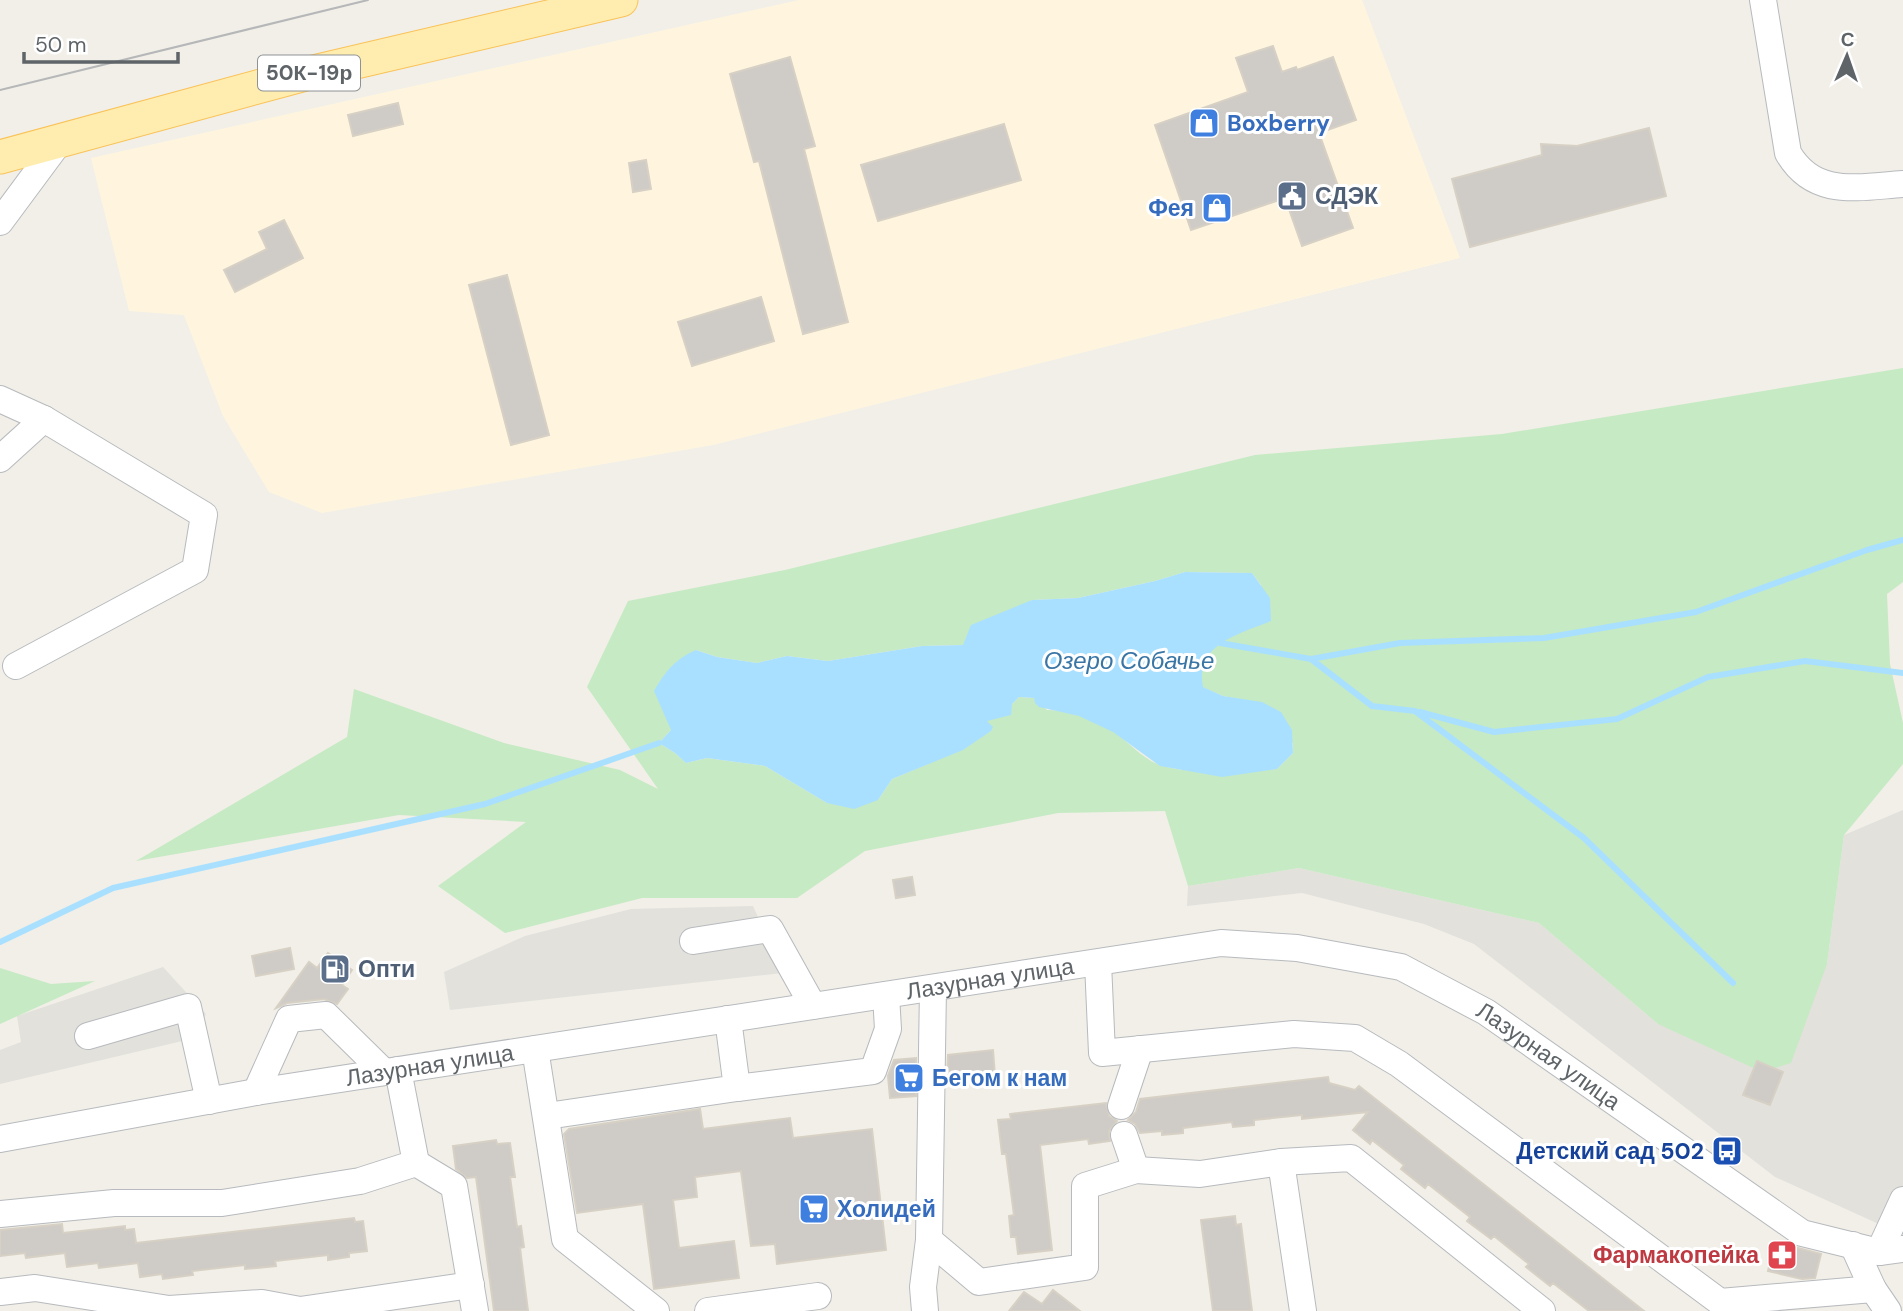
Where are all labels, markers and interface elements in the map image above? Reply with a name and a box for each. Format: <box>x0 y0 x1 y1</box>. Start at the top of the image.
scale bar <box>24 21 178 65</box>
north arrow <box>1812 21 1882 91</box>
text: С <box>1840 27 1855 52</box>
text: 50 m <box>35 31 86 59</box>
road number: 50К-19р <box>258 56 360 90</box>
shop icon: Boxberry <box>1187 106 1221 140</box>
place label: Boxberry <box>1227 108 1330 138</box>
public building icon: СДЭК <box>1275 179 1309 213</box>
place label: СДЭК <box>1315 181 1379 211</box>
shop icon: Фея <box>1200 191 1234 225</box>
place label: Фея <box>1148 193 1194 223</box>
water label: Озеро Собачье <box>1044 645 1214 676</box>
street label: Лазурная улица <box>904 951 1076 1006</box>
fuel station icon: Опти <box>318 952 352 986</box>
place label: Опти <box>358 954 415 984</box>
street label: Лазурная улица <box>1472 995 1627 1117</box>
street label: Лазурная улица <box>344 1037 516 1093</box>
supermarket icon: Бегом к нам <box>892 1061 926 1095</box>
place label: Бегом к нам <box>932 1063 1067 1093</box>
bus stop icon: Детский сад 502 <box>1710 1134 1744 1168</box>
place label: Детский сад 502 <box>1516 1136 1704 1166</box>
supermarket icon: Холидей <box>797 1192 831 1226</box>
place label: Холидей <box>837 1194 936 1224</box>
pharmacy icon: Фармакопейка <box>1765 1238 1799 1272</box>
place label: Фармакопейка <box>1593 1240 1759 1270</box>

